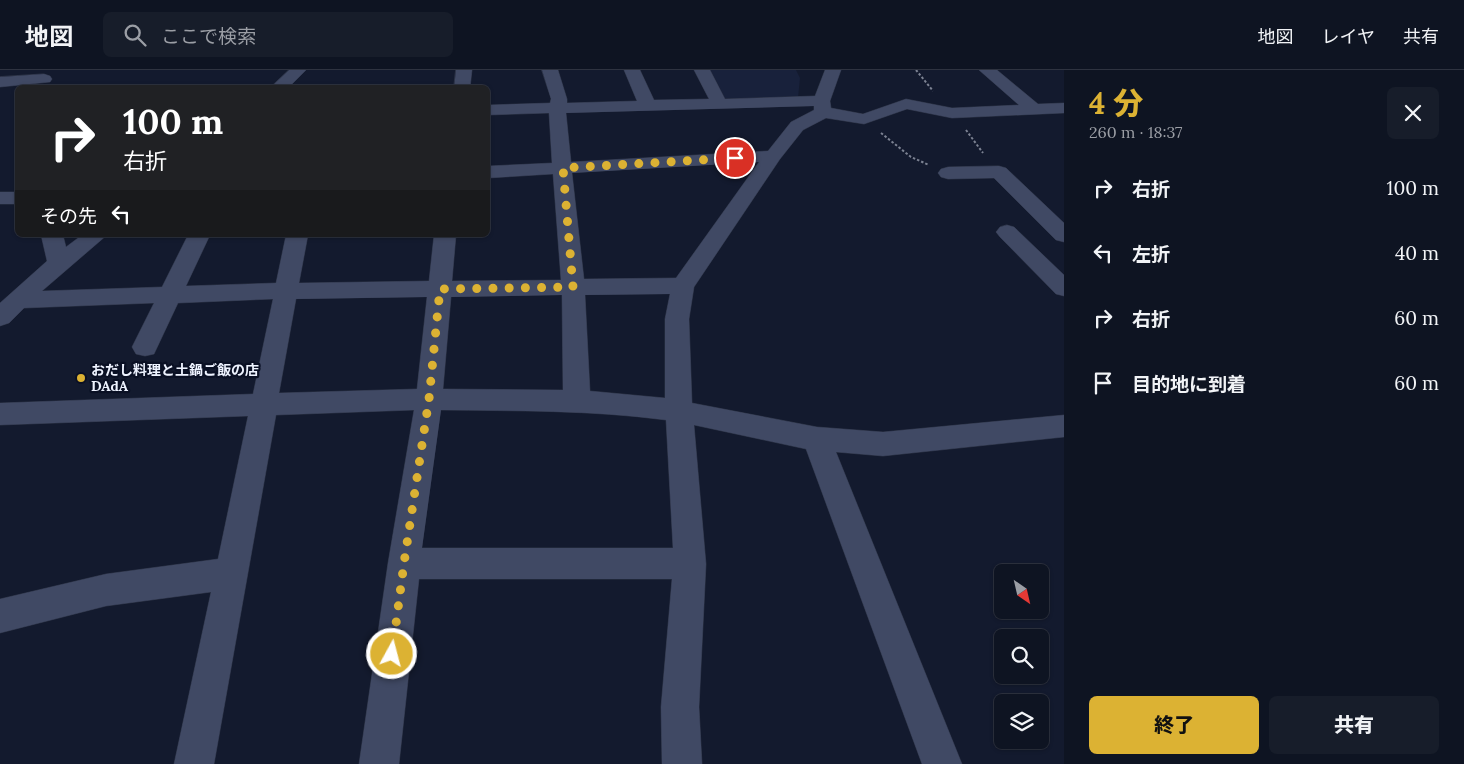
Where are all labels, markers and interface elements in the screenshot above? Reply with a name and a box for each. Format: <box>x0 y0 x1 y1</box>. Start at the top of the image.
search box <box>103 12 453 57</box>
text: 地図 <box>25 21 73 52</box>
icon: search <box>121 21 149 49</box>
text: ここで検索 <box>161 24 256 48</box>
text: 地図 <box>1258 25 1294 48</box>
text: レイヤ <box>1322 25 1375 48</box>
text: 共有 <box>1403 25 1439 48</box>
text: 4 分 <box>1089 84 1143 122</box>
button: close <box>1387 87 1439 139</box>
text: 100 m <box>123 99 223 144</box>
icon: right <box>40 105 105 170</box>
text: 260 m · 18:37 <box>1089 122 1182 142</box>
pin <box>714 137 756 179</box>
icon: arrive <box>721 144 749 172</box>
text: 右折 <box>123 147 167 175</box>
icon: right <box>1089 174 1117 202</box>
text: 100 m <box>1387 176 1439 200</box>
text: 右折 <box>1132 177 1170 201</box>
icon: left <box>107 200 135 228</box>
text: その先 <box>40 204 97 228</box>
icon: left <box>1089 239 1117 267</box>
text: 40 m <box>1395 241 1439 265</box>
text: 左折 <box>1132 242 1170 266</box>
icon: right <box>1089 304 1117 332</box>
text: 60 m <box>1394 306 1439 330</box>
text: 右折 <box>1132 307 1170 331</box>
place label: おだし料理と土鍋ご飯の店 DAdA <box>91 361 259 395</box>
icon: arrive <box>1089 369 1117 397</box>
text: 60 m <box>1394 371 1439 395</box>
marker: おだし料理と土鍋ご飯の店 DAdA <box>75 372 87 384</box>
text: 目的地に到着 <box>1132 372 1246 396</box>
north arrow <box>994 564 1049 619</box>
map controls <box>994 564 1049 749</box>
position arrow <box>365 627 417 679</box>
button: search <box>994 629 1049 684</box>
button: layers <box>994 694 1049 749</box>
button: 終了 <box>1089 696 1259 754</box>
button: 共有 <box>1269 696 1439 754</box>

